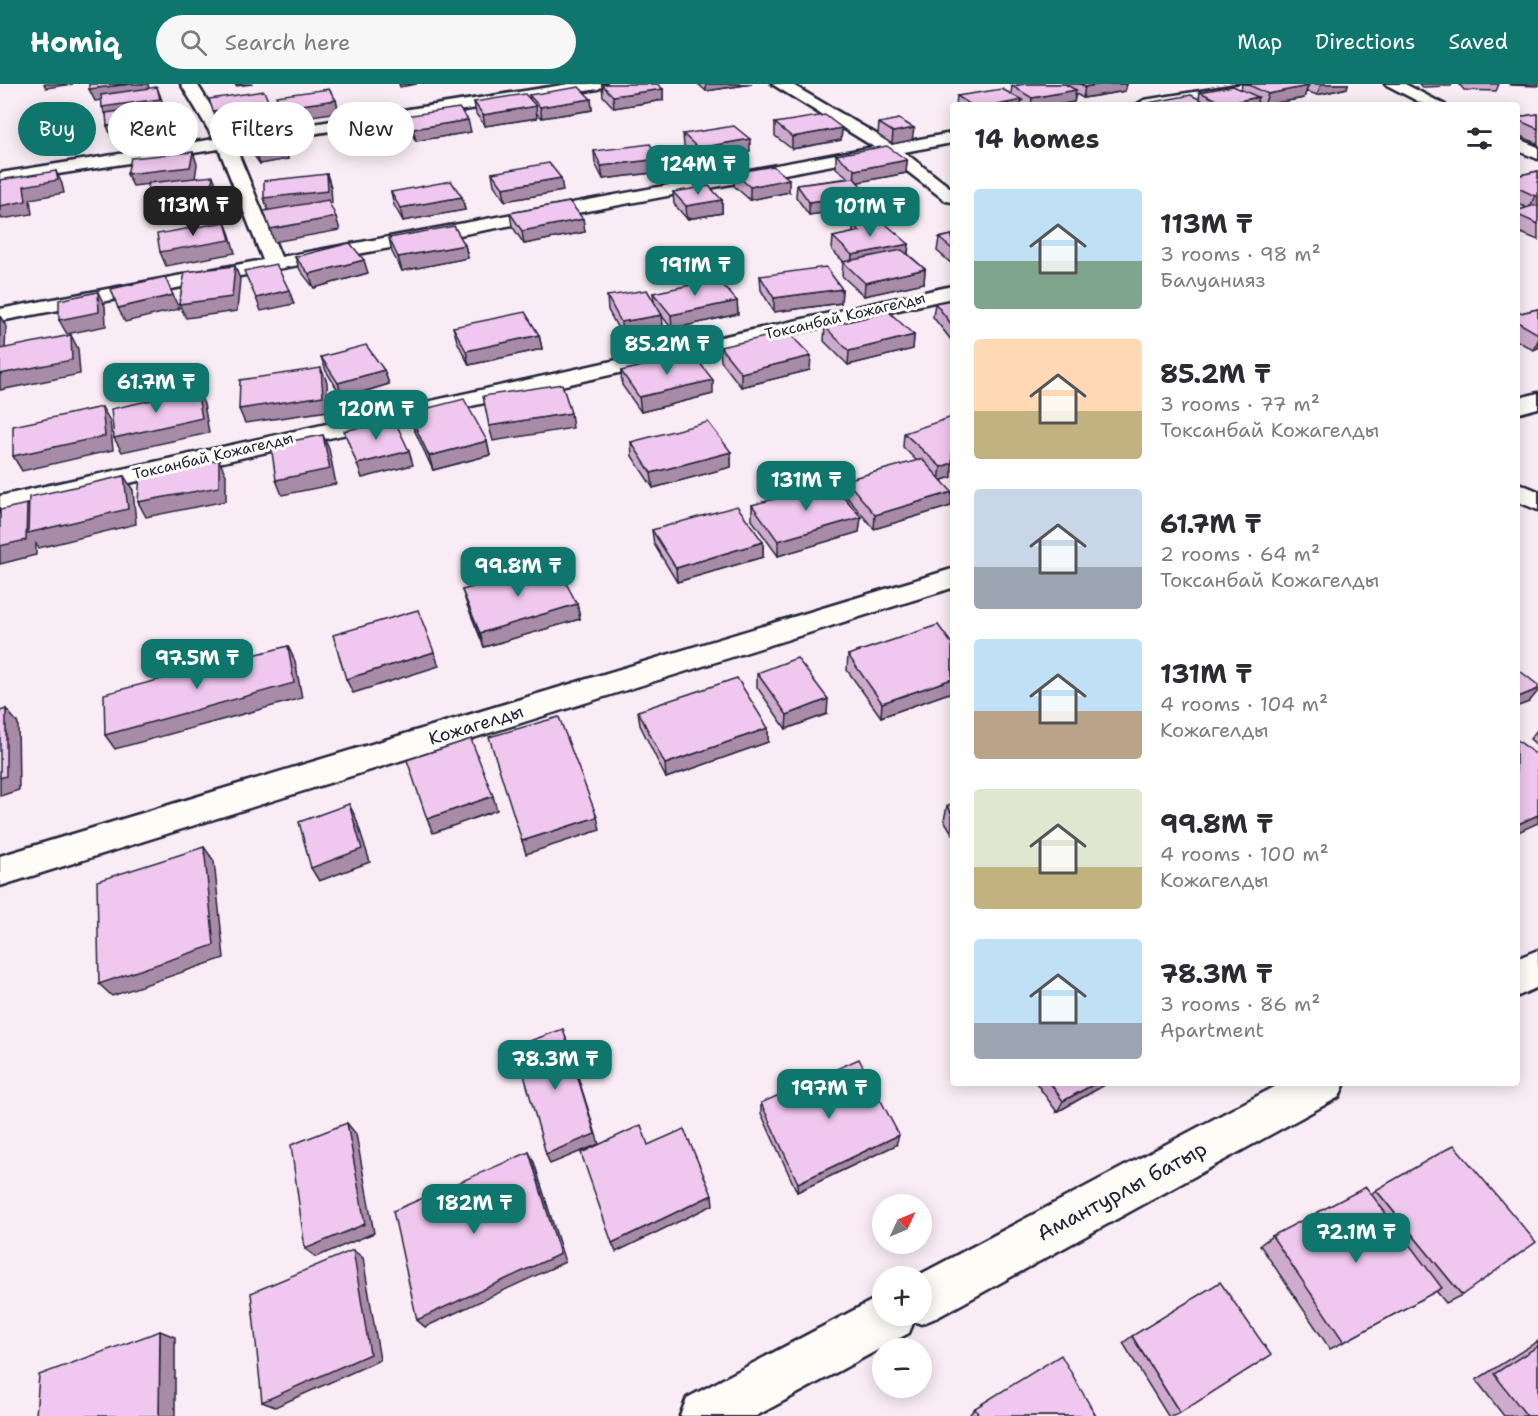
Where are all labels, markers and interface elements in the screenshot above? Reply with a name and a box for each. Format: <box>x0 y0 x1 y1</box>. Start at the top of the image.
search box <box>156 15 576 69</box>
text: Homiq <box>30 23 120 61</box>
icon: search <box>177 26 210 59</box>
text: Search here <box>225 28 351 57</box>
text: Map <box>1237 28 1282 56</box>
text: Directions <box>1315 28 1415 56</box>
text: Saved <box>1448 28 1508 56</box>
chip: Buy <box>18 102 96 156</box>
chip: Rent <box>108 102 198 156</box>
chip: Filters <box>210 102 315 156</box>
chip: New <box>327 102 414 156</box>
text: 14 homes <box>974 121 1100 156</box>
icon: filters <box>1463 122 1496 155</box>
pin: 124M ₸ <box>649 145 747 196</box>
text: 124M ₸ <box>660 151 736 177</box>
pin: 113M ₸ <box>144 186 242 237</box>
pin: 101M ₸ <box>821 187 919 238</box>
text: 113M ₸ <box>157 192 229 218</box>
text: 101M ₸ <box>835 193 905 219</box>
text: 113M ₸ <box>1160 206 1252 241</box>
icon: home <box>1022 213 1094 285</box>
text: 3 rooms · 98 m² <box>1160 241 1321 267</box>
pin: 191M ₸ <box>646 246 744 297</box>
text: 191M ₸ <box>659 252 731 278</box>
text: Балуанияз <box>1160 267 1266 293</box>
street label: Токсанбай Кожагелды <box>763 288 927 344</box>
pin: 85.2M ₸ <box>612 325 722 376</box>
text: 85.2M ₸ <box>624 331 710 357</box>
text: 85.2M ₸ <box>1160 356 1271 391</box>
pin: 61.7M ₸ <box>101 363 211 414</box>
icon: home <box>1022 363 1094 435</box>
text: 61.7M ₸ <box>117 369 195 395</box>
pin: 120M ₸ <box>327 390 425 441</box>
text: 3 rooms · 77 m² <box>1160 391 1320 417</box>
text: 120M ₸ <box>338 396 414 422</box>
text: Токсанбай Кожагелды <box>1160 417 1379 443</box>
street label: Токсанбай Кожагелды <box>131 428 295 484</box>
pin: 131M ₸ <box>757 461 855 512</box>
text: 131M ₸ <box>771 467 841 493</box>
text: 61.7M ₸ <box>1160 506 1261 541</box>
icon: home <box>1022 513 1094 585</box>
text: 2 rooms · 64 m² <box>1160 541 1320 567</box>
pin: 99.8M ₸ <box>463 547 573 598</box>
text: 99.8M ₸ <box>475 553 561 579</box>
text: Токсанбай Кожагелды <box>1160 567 1379 593</box>
pin: 97.5M ₸ <box>142 639 252 690</box>
text: 97.5M ₸ <box>155 645 239 671</box>
text: 131M ₸ <box>1160 656 1252 691</box>
icon: home <box>1022 663 1094 735</box>
text: 4 rooms · 104 m² <box>1160 691 1328 717</box>
street label: Кожагелды <box>426 699 526 751</box>
text: Кожагелды <box>1160 717 1269 743</box>
text: 99.8M ₸ <box>1160 806 1273 841</box>
icon: home <box>1022 813 1094 885</box>
text: 4 rooms · 100 m² <box>1160 841 1329 867</box>
text: Кожагелды <box>1160 867 1269 893</box>
text: 78.3M ₸ <box>1160 956 1272 991</box>
icon: home <box>1022 963 1094 1035</box>
text: 3 rooms · 86 m² <box>1160 991 1320 1017</box>
text: Apartment <box>1160 1017 1264 1043</box>
pin: 78.3M ₸ <box>500 1040 610 1091</box>
text: 78.3M ₸ <box>512 1046 598 1072</box>
pin: 197M ₸ <box>780 1069 878 1120</box>
text: 197M ₸ <box>791 1075 867 1101</box>
street label: Амантурлы батыр <box>1032 1134 1212 1248</box>
pin: 182M ₸ <box>425 1184 523 1235</box>
text: 182M ₸ <box>436 1190 512 1216</box>
north arrow <box>872 1194 932 1254</box>
map controls <box>872 1194 932 1398</box>
pin: 72.1M ₸ <box>1301 1213 1411 1264</box>
text: 72.1M ₸ <box>1316 1219 1396 1245</box>
button: + <box>872 1266 932 1326</box>
button: − <box>872 1338 932 1398</box>

